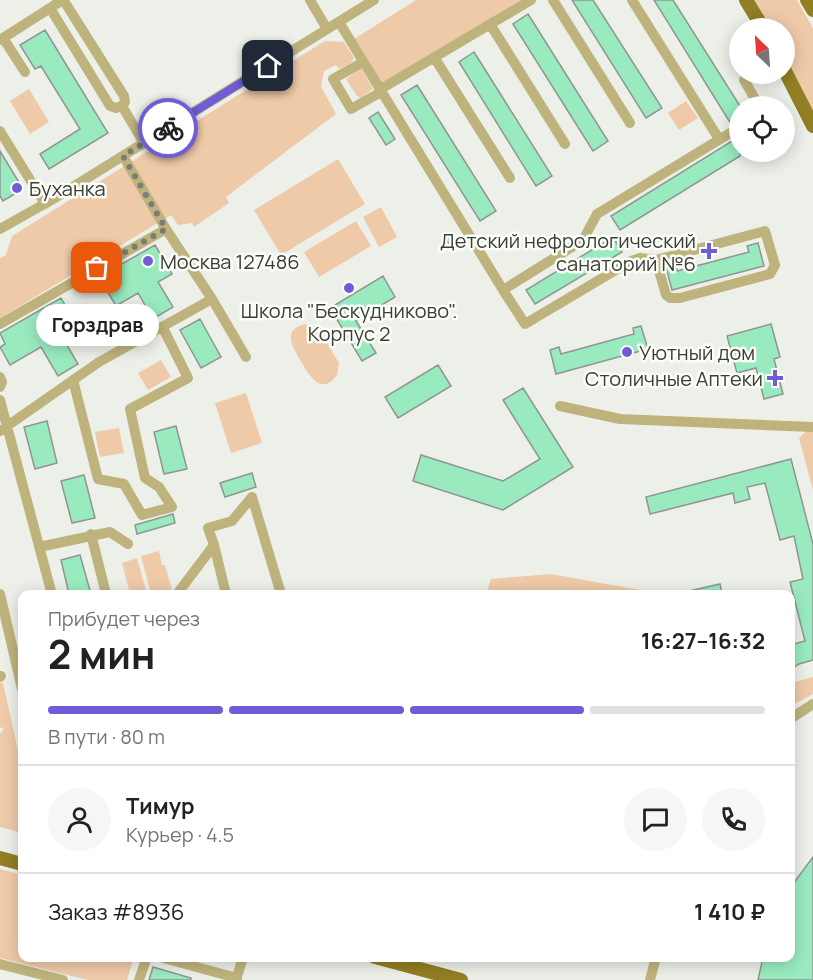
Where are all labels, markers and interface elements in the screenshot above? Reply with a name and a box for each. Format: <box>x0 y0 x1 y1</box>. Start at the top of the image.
north arrow <box>729 18 795 84</box>
map controls <box>729 18 795 162</box>
pin <box>242 40 293 91</box>
icon: home <box>251 49 284 82</box>
button: locate <box>729 96 795 162</box>
courier <box>138 98 198 158</box>
icon: bike <box>152 112 185 145</box>
place label: Буханка <box>29 175 106 202</box>
marker: Буханка <box>10 181 24 195</box>
place label: Детский нефрологический санаторий №6 <box>440 227 696 277</box>
pin <box>71 242 122 293</box>
marker: Детский нефрологический санаторий №6 <box>700 242 718 260</box>
place label: Москва 127486 <box>160 248 300 275</box>
icon: bag <box>80 251 113 284</box>
marker: Москва 127486 <box>141 254 155 268</box>
marker: Школа "Бескудниково". Корпус 2 <box>342 281 356 295</box>
place label: Школа "Бескудниково". Корпус 2 <box>241 297 457 347</box>
callout: Горздрав <box>36 304 158 346</box>
text: Горздрав <box>52 311 143 338</box>
place label: Уютный дом <box>639 339 755 366</box>
marker: Уютный дом <box>620 345 634 359</box>
place label: Столичные Аптеки <box>585 365 763 392</box>
marker: Столичные Аптеки <box>768 371 782 385</box>
text: Прибудет через <box>48 605 200 632</box>
text: 16:27–16:32 <box>641 626 765 656</box>
text: 2 мин <box>48 627 155 681</box>
text: В пути · 80 m <box>48 723 165 750</box>
button: person <box>48 788 111 851</box>
button: chat <box>624 788 687 851</box>
button: phone <box>702 788 765 851</box>
text: Тимур <box>126 791 195 821</box>
text: Курьер · 4.5 <box>126 821 234 848</box>
text: Заказ #8936 <box>48 897 185 927</box>
text: 1 410 ₽ <box>694 897 765 927</box>

